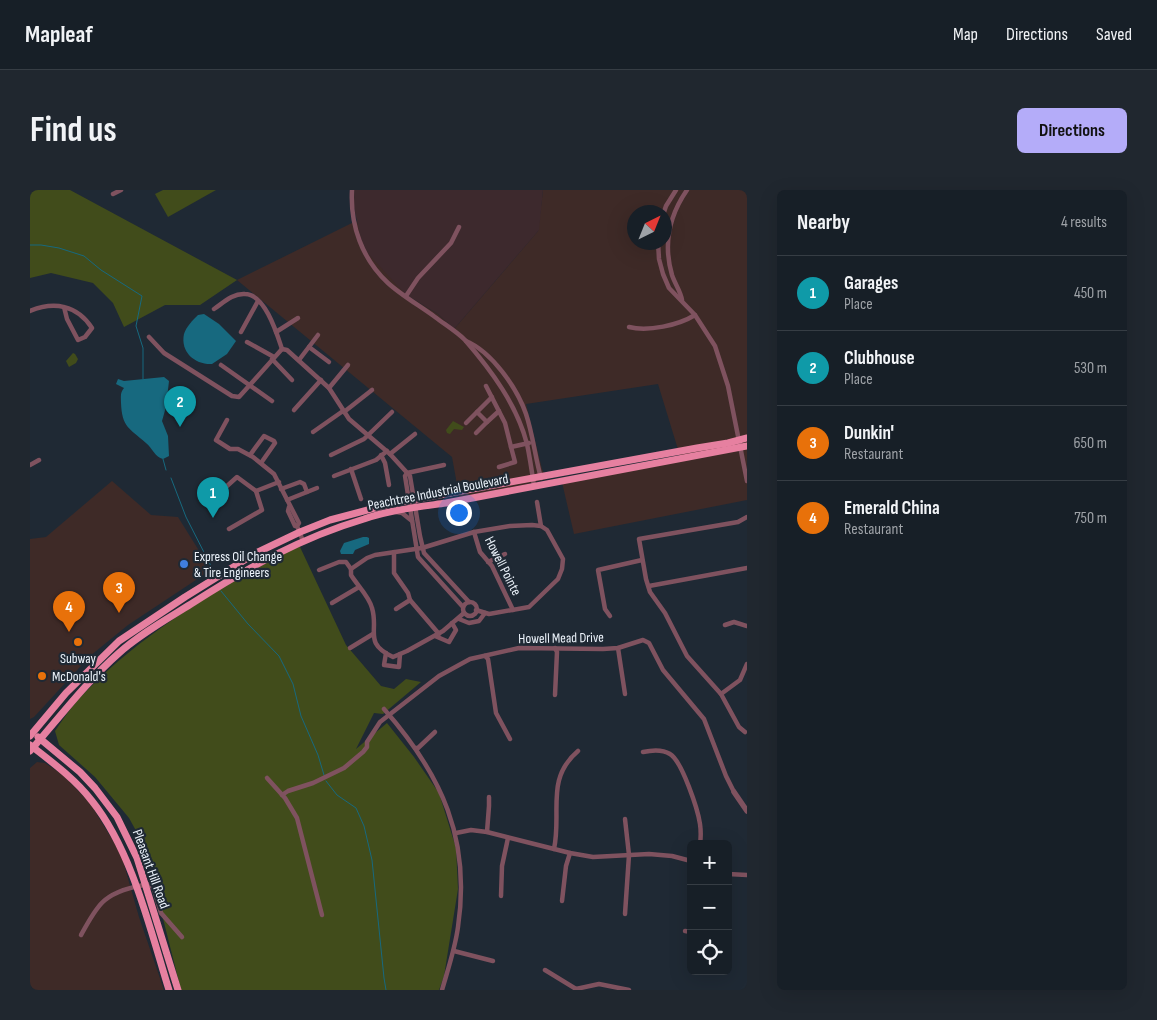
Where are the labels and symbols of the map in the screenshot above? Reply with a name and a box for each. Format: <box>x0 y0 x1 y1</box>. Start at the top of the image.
north arrow <box>627 205 672 250</box>
pin: 2 <box>164 386 196 427</box>
street label: Peachtree Industrial Boulevard <box>366 470 510 514</box>
pin: 1 <box>197 477 229 518</box>
your location <box>446 500 472 526</box>
street label: Howell Pointe <box>481 534 525 598</box>
place label: Express Oil Change & Tire Engineers <box>194 548 282 581</box>
marker: Express Oil Change & Tire Engineers <box>178 558 190 570</box>
pin: 3 <box>103 572 135 613</box>
pin: 4 <box>53 591 85 632</box>
street label: Howell Mead Drive <box>518 629 604 647</box>
marker: Subway <box>72 636 84 648</box>
place label: Subway <box>60 650 97 667</box>
place label: McDonald's <box>52 668 106 685</box>
marker: McDonald's <box>36 670 48 682</box>
street label: Pleasant Hill Road <box>129 827 173 911</box>

